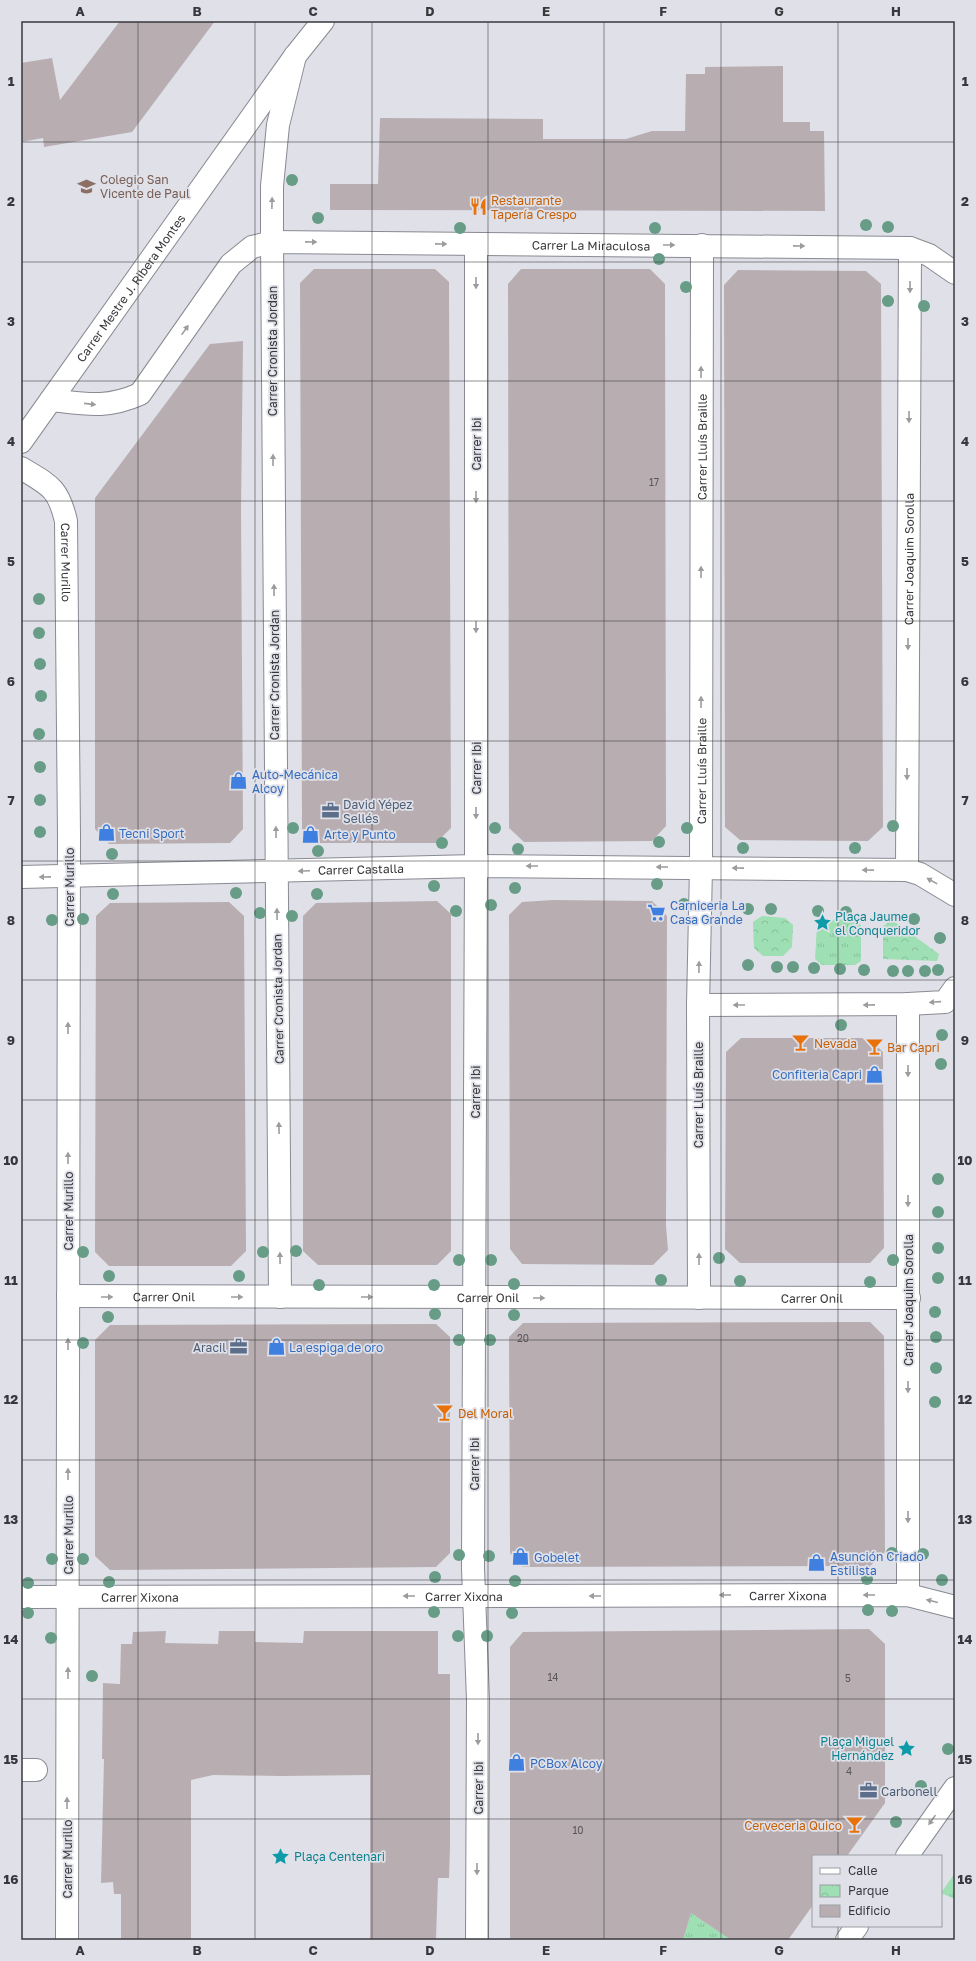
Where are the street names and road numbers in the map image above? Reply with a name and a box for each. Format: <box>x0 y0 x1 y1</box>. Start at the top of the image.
street label: Carrer Mestre J. Ribera Montes <box>73 211 188 365</box>
street label: Carrer La Miraculosa <box>532 237 650 253</box>
street label: Carrer Cronista Jordan <box>265 286 280 416</box>
street label: Carrer Lluís Braille <box>694 394 709 500</box>
street label: Carrer Ibi <box>469 417 484 471</box>
street label: Carrer Joaquim Sorolla <box>901 493 916 625</box>
street label: Carrer Murillo <box>59 523 74 602</box>
street label: Carrer Cronista Jordan <box>267 610 282 740</box>
street label: Carrer Lluís Braille <box>694 718 709 824</box>
street label: Carrer Ibi <box>469 741 484 795</box>
street label: Carrer Murillo <box>62 847 77 927</box>
street label: Carrer Castalla <box>318 860 404 877</box>
street label: Carrer Cronista Jordan <box>269 934 287 1064</box>
street label: Carrer Lluís Braille <box>691 1042 706 1148</box>
street label: Carrer Ibi <box>468 1065 483 1119</box>
street label: Carrer Murillo <box>61 1171 76 1251</box>
street label: Carrer Joaquim Sorolla <box>901 1234 916 1366</box>
street label: Carrer Onil <box>133 1289 195 1304</box>
street label: Carrer Onil <box>457 1289 519 1305</box>
street label: Carrer Onil <box>781 1290 843 1305</box>
street label: Carrer Ibi <box>467 1437 482 1491</box>
street label: Carrer Murillo <box>61 1495 76 1575</box>
street label: Carrer Xixona <box>425 1588 503 1604</box>
street label: Carrer Xixona <box>749 1588 827 1603</box>
street label: Carrer Xixona <box>101 1589 179 1604</box>
street label: Carrer Ibi <box>471 1761 486 1815</box>
street label: Carrer Murillo <box>60 1819 75 1899</box>

